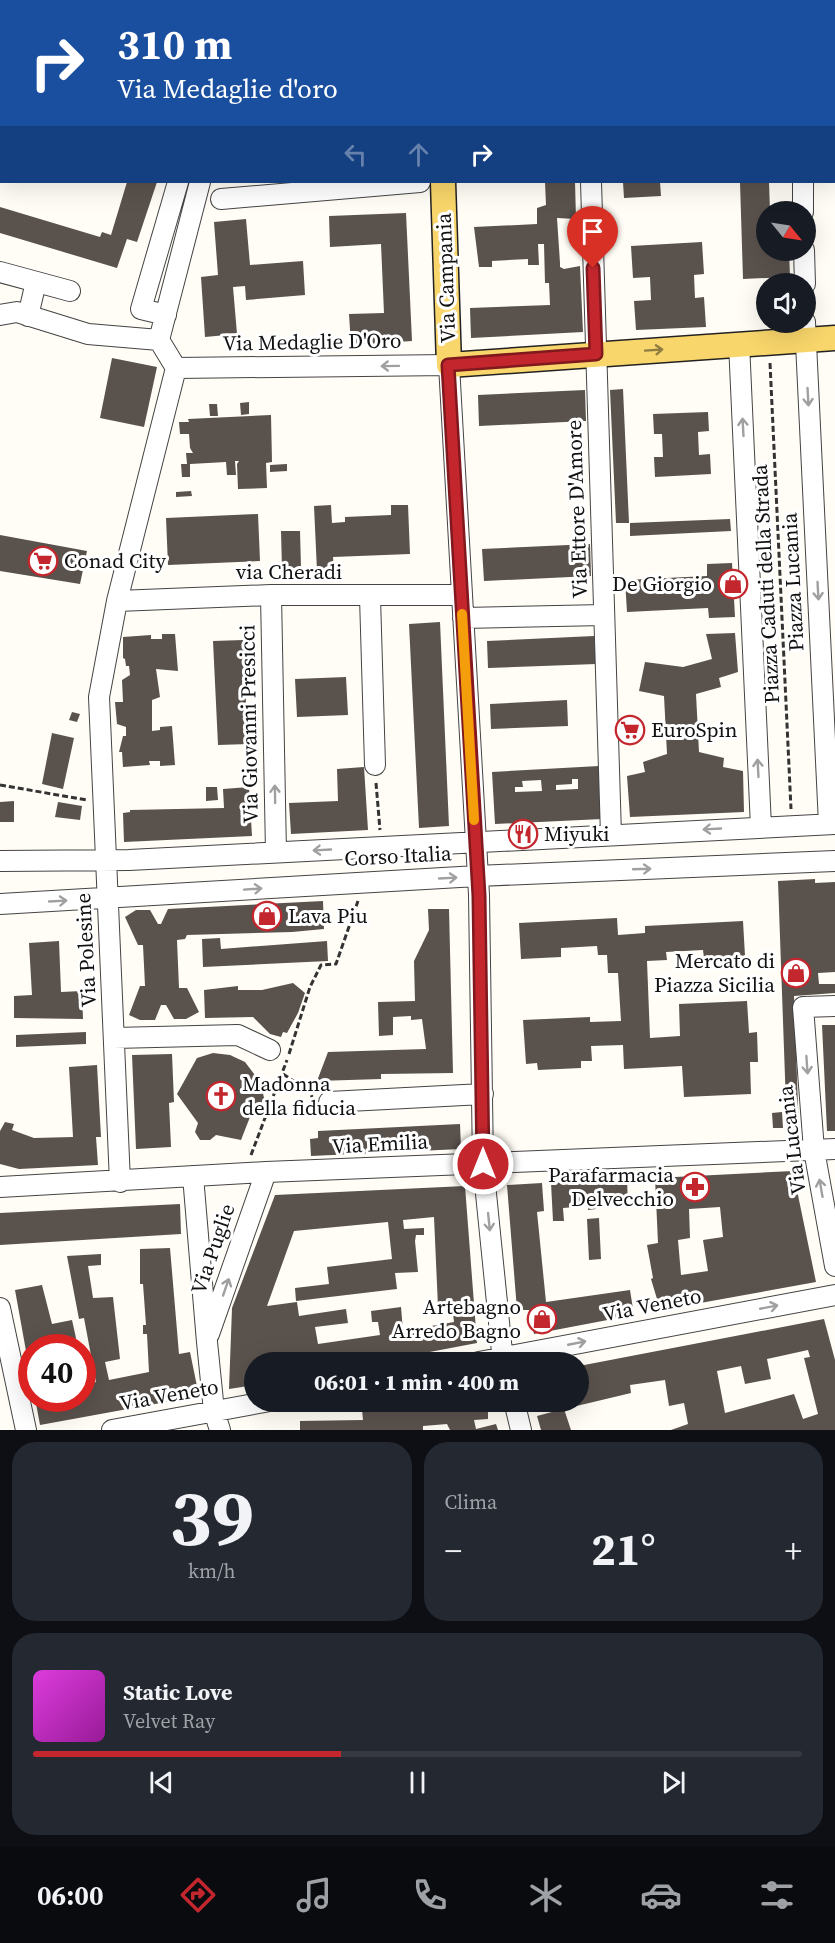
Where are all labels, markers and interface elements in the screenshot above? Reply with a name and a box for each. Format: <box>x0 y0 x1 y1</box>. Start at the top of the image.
text: 310 m <box>117 15 232 73</box>
icon: right <box>18 24 96 102</box>
text: Via Medaglie d'oro <box>117 70 338 107</box>
icon: left <box>339 138 372 171</box>
icon: ahead <box>402 138 435 171</box>
icon: right <box>465 138 498 171</box>
north arrow <box>756 201 816 261</box>
map controls <box>756 201 816 333</box>
pin <box>567 206 618 268</box>
street label: Via Campania <box>429 212 462 344</box>
icon: arrive <box>576 215 609 248</box>
button: sound <box>756 273 816 333</box>
street label: Via Medaglie D'Oro <box>222 325 402 358</box>
one-way arrow <box>644 344 664 355</box>
one-way arrow <box>381 360 401 372</box>
one-way arrow <box>803 386 814 406</box>
one-way arrow <box>737 417 748 437</box>
street label: Via Ettore D'Amore <box>559 419 594 599</box>
street label: Piazza Caduti della Strada <box>745 463 786 704</box>
street label: Piazza Lucania <box>774 512 811 652</box>
supermarket icon: Conad City <box>27 545 59 577</box>
place label: Conad City <box>64 546 166 575</box>
street label: via Cheradi <box>236 557 342 586</box>
shop icon: De Giorgio <box>717 568 749 600</box>
place label: De Giorgio <box>612 569 712 598</box>
one-way arrow <box>812 581 823 601</box>
street label: Via Giovanni Presicci <box>232 624 265 824</box>
supermarket icon: EuroSpin <box>614 714 646 746</box>
place label: EuroSpin <box>651 715 738 744</box>
one-way arrow <box>753 759 764 779</box>
one-way arrow <box>269 784 280 804</box>
restaurant icon: Miyuki <box>507 818 539 850</box>
place label: Miyuki <box>544 819 610 848</box>
one-way arrow <box>703 824 723 835</box>
street label: Corso Italia <box>344 838 453 873</box>
one-way arrow <box>312 844 332 855</box>
one-way arrow <box>632 863 652 875</box>
one-way arrow <box>437 872 457 883</box>
one-way arrow <box>243 884 263 895</box>
street label: Via Polesine <box>68 892 103 1008</box>
one-way arrow <box>48 896 68 907</box>
shop icon: Lava Piu <box>251 900 283 932</box>
place label: Lava Piu <box>288 901 368 930</box>
place label: Mercato di Piazza Sicilia <box>654 946 775 999</box>
shop icon: Mercato di Piazza Sicilia <box>780 957 812 989</box>
one-way arrow <box>802 1055 813 1075</box>
place label: Madonna della fiducia <box>242 1069 356 1122</box>
church icon: Madonna della fiducia <box>205 1080 237 1112</box>
street label: Via Lucania <box>770 1083 813 1196</box>
street label: Via Emilia <box>331 1126 429 1161</box>
position arrow <box>451 1132 515 1196</box>
place label: Parafarmacia Delvecchio <box>548 1160 674 1213</box>
pharmacy icon: Parafarmacia Delvecchio <box>679 1171 711 1203</box>
one-way arrow <box>815 1179 826 1198</box>
street label: Via Puglie <box>184 1200 241 1298</box>
one-way arrow <box>484 1211 495 1231</box>
one-way arrow <box>221 1278 232 1297</box>
street label: Via Veneto <box>600 1281 704 1328</box>
place label: Artebagno Arredo Bagno <box>392 1292 521 1345</box>
one-way arrow <box>759 1301 778 1312</box>
shop icon: Artebagno Arredo Bagno <box>526 1303 558 1335</box>
speed limit sign: 40 <box>18 1334 96 1412</box>
one-way arrow <box>567 1337 587 1348</box>
text: 06:01 · 1 min · 400 m <box>314 1367 519 1397</box>
street label: Via Veneto <box>117 1372 221 1417</box>
text: 39 <box>169 1464 254 1571</box>
text: Clima <box>445 1488 497 1516</box>
text: 21° <box>591 1518 655 1580</box>
text: − <box>445 1528 462 1573</box>
text: + <box>784 1528 802 1573</box>
text: km/h <box>188 1557 236 1585</box>
text: Static Love <box>123 1677 233 1707</box>
text: Velvet Ray <box>123 1707 215 1735</box>
icon: previous <box>145 1766 178 1799</box>
icon: pause <box>401 1766 434 1799</box>
icon: next <box>657 1766 690 1799</box>
icon: directions <box>177 1874 219 1916</box>
icon: music <box>293 1874 335 1916</box>
icon: phone <box>409 1874 451 1916</box>
icon: climate <box>525 1874 567 1916</box>
icon: car <box>640 1874 682 1916</box>
icon: filters <box>756 1874 798 1916</box>
text: 06:00 <box>37 1877 104 1914</box>

